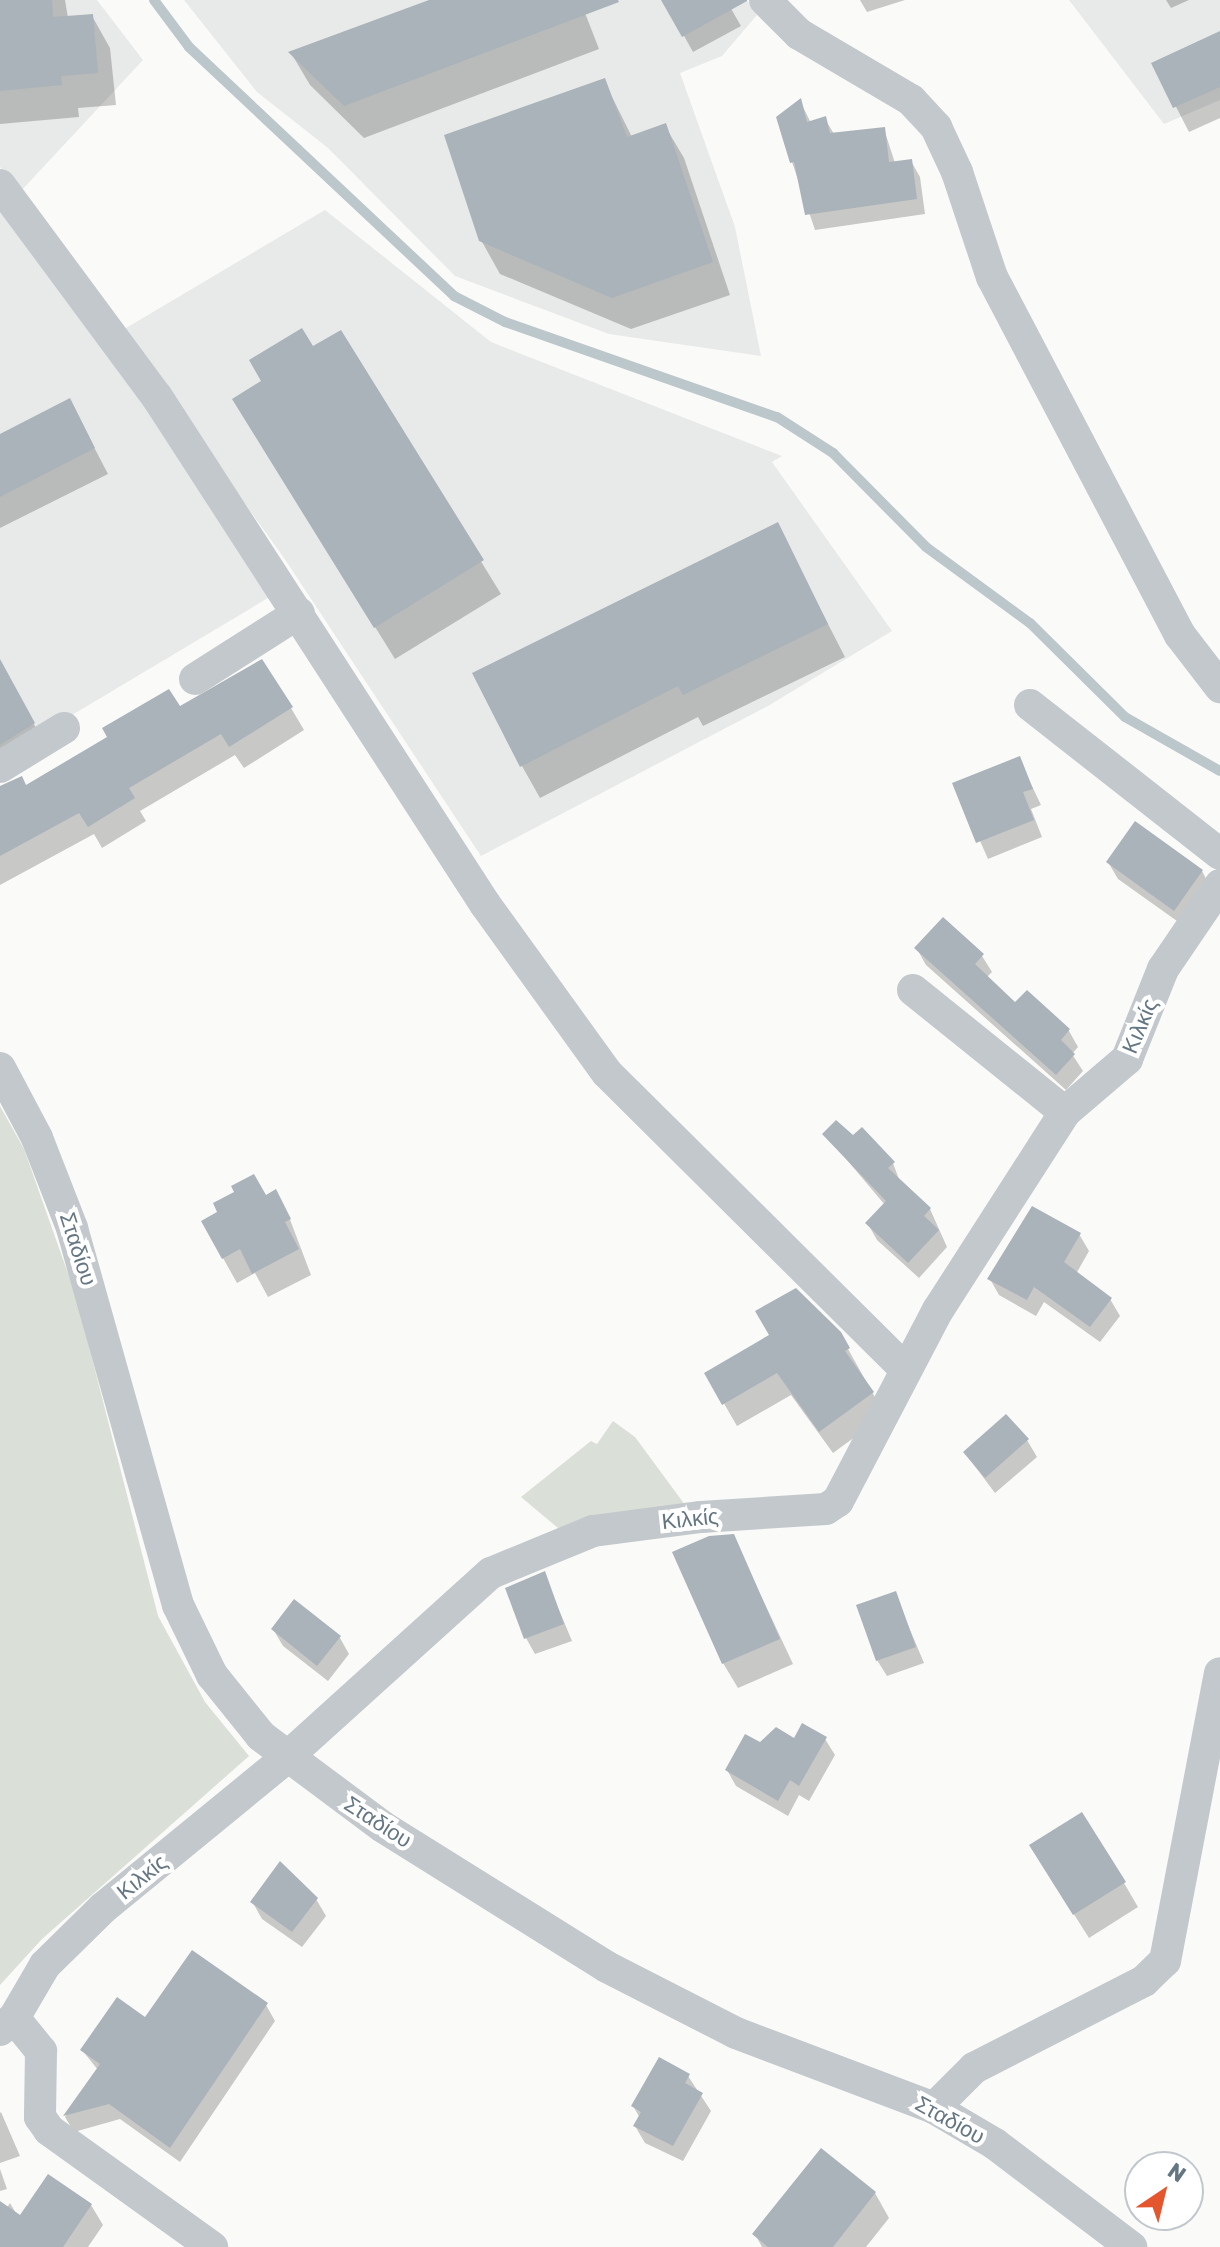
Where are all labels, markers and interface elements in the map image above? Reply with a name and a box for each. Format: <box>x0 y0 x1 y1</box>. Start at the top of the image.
street label: Κιλκίς <box>1117 995 1163 1057</box>
street label: Σταδίου <box>54 1209 102 1289</box>
street label: Κιλκίς <box>660 1503 720 1535</box>
street label: Σταδίου <box>339 1790 417 1854</box>
street label: Κιλκίς <box>112 1849 172 1905</box>
street label: Σταδίου <box>911 2090 989 2150</box>
north arrow <box>1124 2151 1204 2231</box>
text: N <box>1163 2157 1191 2188</box>

